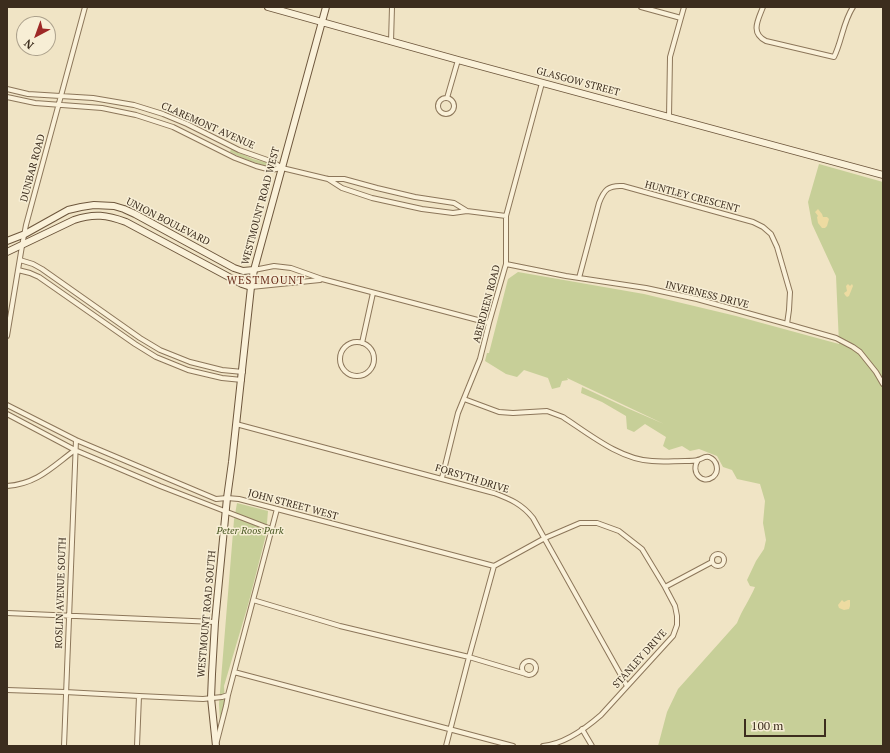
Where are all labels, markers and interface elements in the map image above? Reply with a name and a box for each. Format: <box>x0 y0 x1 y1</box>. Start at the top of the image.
north arrow <box>16 16 56 56</box>
text: N <box>21 36 37 52</box>
street label: GLASGOW STREET <box>535 65 621 99</box>
street label: CLAREMONT AVENUE <box>159 100 257 152</box>
street label: DUNBAR ROAD <box>18 133 48 203</box>
street label: WESTMOUNT ROAD WEST <box>239 146 283 266</box>
street label: HUNTLEY CRESCENT <box>643 179 741 215</box>
street label: UNION BOULEVARD <box>124 196 212 248</box>
street label: ABERDEEN ROAD <box>471 264 503 344</box>
district label: WESTMOUNT <box>227 274 305 288</box>
street label: INVERNESS DRIVE <box>664 279 750 311</box>
street label: FORSYTH DRIVE <box>434 462 510 496</box>
street label: JOHN STREET WEST <box>247 487 339 523</box>
park label: Peter Roos Park <box>216 525 284 537</box>
street label: ROSLIN AVENUE SOUTH <box>53 537 69 649</box>
street label: WESTMOUNT ROAD SOUTH <box>195 550 219 678</box>
street label: STANLEY DRIVE <box>611 627 669 691</box>
scale bar <box>746 711 828 737</box>
text: 100 m <box>751 718 783 733</box>

